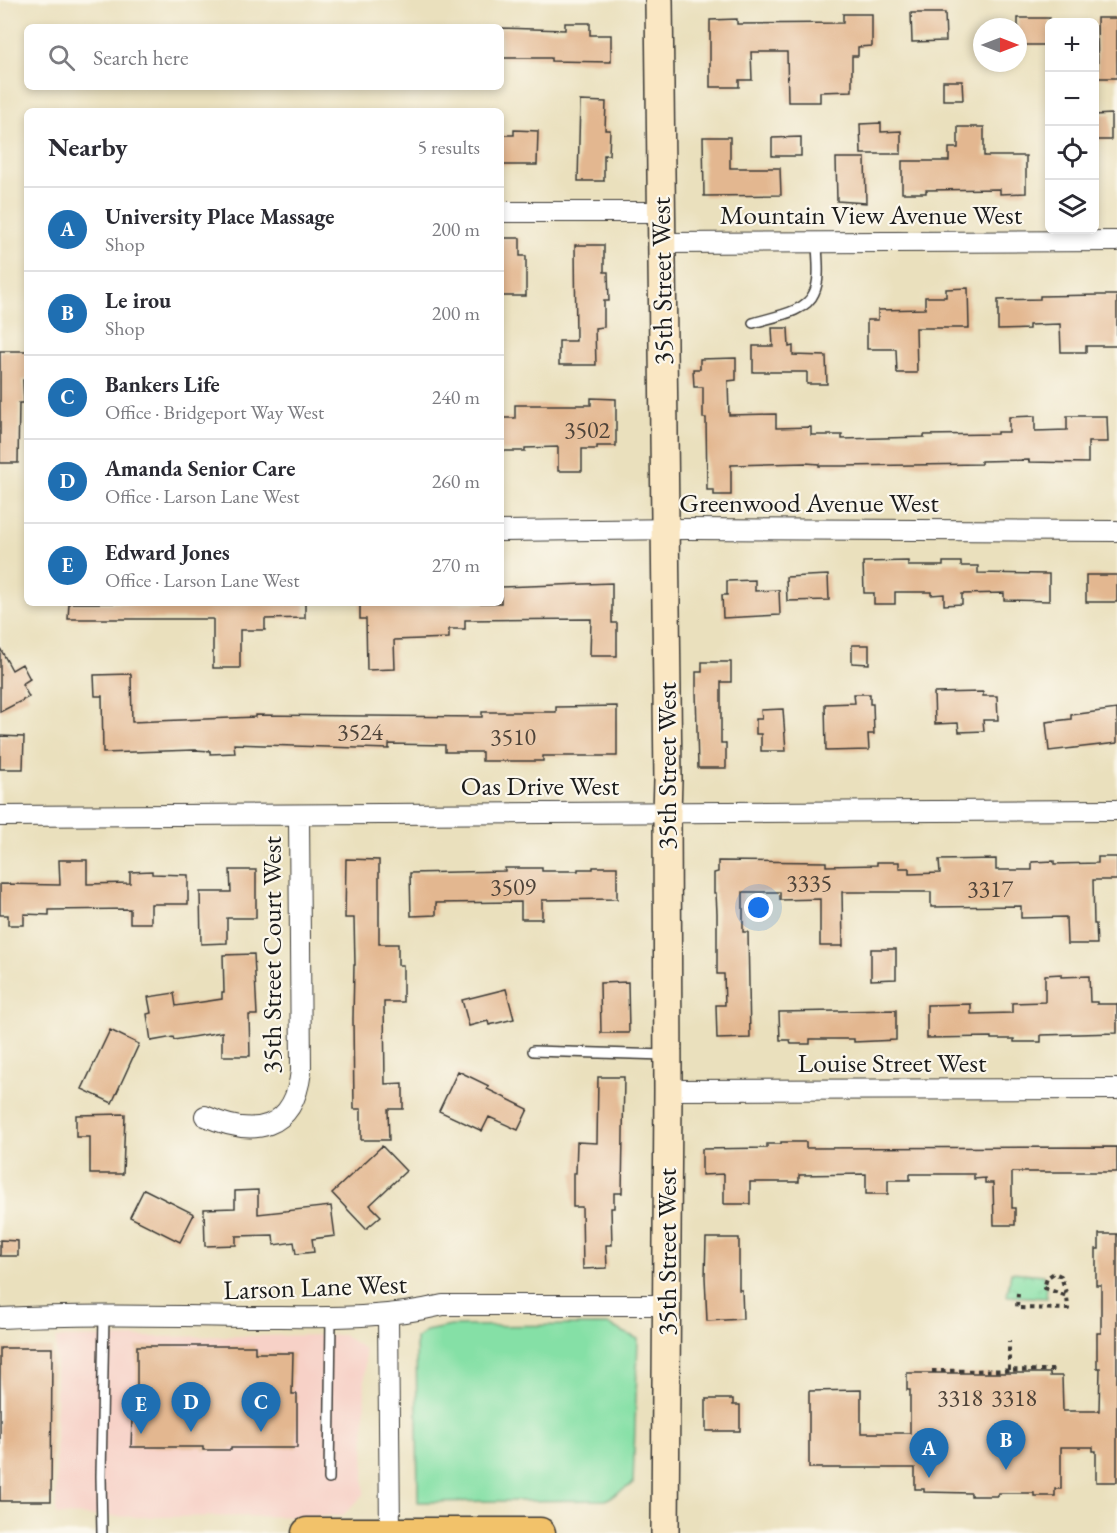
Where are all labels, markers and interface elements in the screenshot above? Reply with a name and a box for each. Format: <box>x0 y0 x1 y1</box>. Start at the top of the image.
north arrow <box>973 18 1027 72</box>
map controls <box>1045 18 1099 234</box>
button: + <box>1045 18 1099 72</box>
search box <box>24 24 504 90</box>
icon: search <box>45 41 78 74</box>
text: Search here <box>93 43 188 72</box>
button: − <box>1045 72 1099 126</box>
button: locate <box>1045 126 1099 180</box>
text: Nearby <box>48 130 128 164</box>
text: 5 results <box>417 134 480 160</box>
button: layers <box>1045 180 1099 234</box>
street label: 35th Street West <box>643 196 680 365</box>
street label: Mountain View Avenue West <box>720 197 1023 232</box>
text: University Place Massage <box>105 202 335 231</box>
text: A <box>60 216 75 242</box>
text: 200 m <box>432 216 480 242</box>
text: Shop <box>105 231 145 257</box>
text: Le irou <box>105 286 171 315</box>
text: B <box>61 300 74 326</box>
text: 200 m <box>432 300 480 326</box>
text: Shop <box>105 315 145 341</box>
text: Bankers Life <box>105 370 220 399</box>
text: C <box>60 384 75 410</box>
text: 240 m <box>432 384 480 410</box>
text: Office · Bridgeport Way West <box>105 399 324 425</box>
house number: 3502 <box>564 414 611 445</box>
text: Amanda Senior Care <box>105 454 295 483</box>
text: D <box>60 468 75 494</box>
text: 260 m <box>432 468 480 494</box>
text: Office · Larson Lane West <box>105 483 299 509</box>
street label: Greenwood Avenue West <box>679 485 939 520</box>
text: Edward Jones <box>105 538 230 567</box>
text: E <box>62 552 73 578</box>
text: 270 m <box>432 552 480 578</box>
text: Office · Larson Lane West <box>105 567 299 593</box>
street label: 35th Street West <box>649 681 684 850</box>
house number: 3524 <box>337 716 384 747</box>
house number: 3510 <box>490 721 536 752</box>
street label: Oas Drive West <box>461 768 620 803</box>
street label: 35th Street Court West <box>254 836 289 1074</box>
house number: 3335 <box>786 867 832 898</box>
house number: 3509 <box>490 871 537 902</box>
house number: 3317 <box>967 873 1014 904</box>
your location <box>744 893 773 922</box>
street label: Louise Street West <box>797 1045 987 1080</box>
street label: 35th Street West <box>649 1167 684 1336</box>
street label: Larson Lane West <box>223 1266 408 1307</box>
pin: D <box>172 1382 210 1432</box>
pin: C <box>242 1382 280 1432</box>
house number: 3318 <box>937 1382 983 1413</box>
house number: 3318 <box>991 1382 1037 1413</box>
pin: E <box>122 1384 160 1434</box>
pin: B <box>986 1420 1026 1470</box>
pin: A <box>910 1428 948 1478</box>

